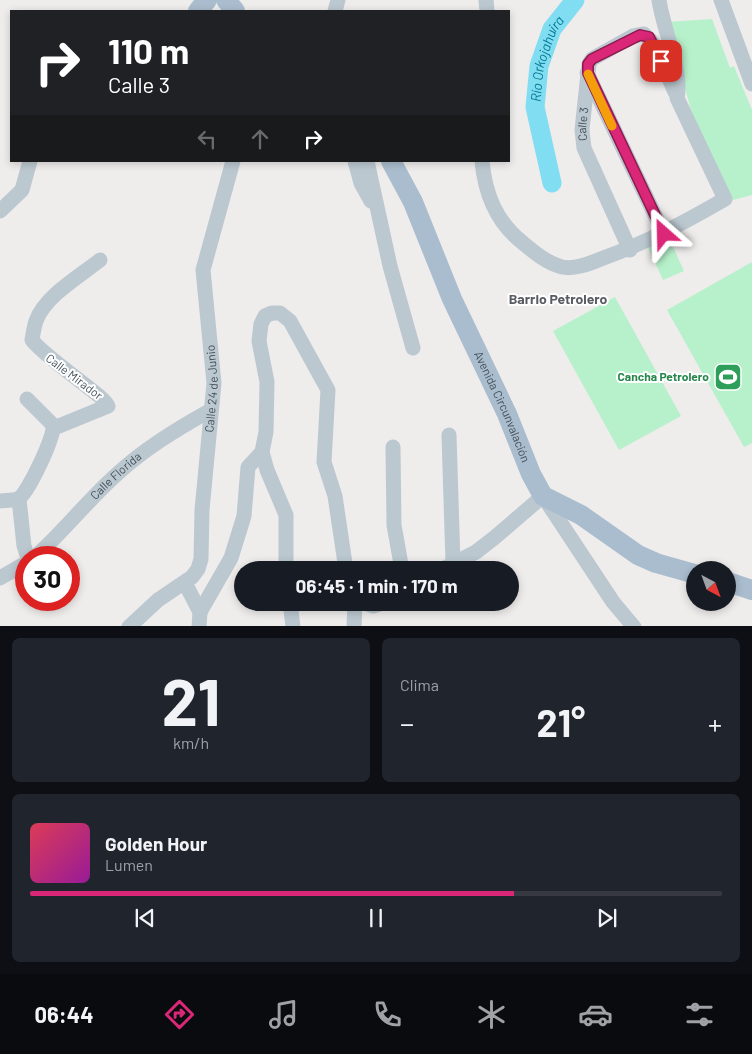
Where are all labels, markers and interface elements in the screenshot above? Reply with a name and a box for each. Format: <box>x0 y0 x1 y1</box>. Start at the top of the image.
water label: Río Orkojahuira <box>527 12 567 103</box>
text: 110 m <box>108 29 189 71</box>
icon: right <box>25 30 90 95</box>
pin <box>640 40 682 82</box>
icon: arrive <box>647 47 675 75</box>
text: Calle 3 <box>108 71 170 97</box>
street label: Calle 3 <box>574 106 590 142</box>
icon: left <box>193 125 221 153</box>
icon: ahead <box>246 125 274 153</box>
icon: right <box>299 125 327 153</box>
position arrow <box>637 207 689 259</box>
district label: Barrio Petrolero <box>509 290 608 307</box>
street label: Calle 24 de Junio <box>201 344 220 433</box>
street label: Avenida Circunvalación <box>472 349 534 464</box>
street label: Calle Mirador <box>44 350 106 402</box>
sports icon: Cancha Petrolero <box>713 362 743 392</box>
place label: Cancha Petrolero <box>618 369 709 383</box>
street label: Calle Florida <box>87 449 144 502</box>
speed limit sign: 30 <box>15 546 80 611</box>
north arrow <box>686 561 736 611</box>
map controls <box>686 561 736 611</box>
text: 06:45 · 1 min · 170 m <box>295 574 458 597</box>
text: 21 <box>161 661 221 739</box>
text: Clima <box>400 675 439 694</box>
text: 21° <box>537 699 585 745</box>
text: − <box>400 706 414 740</box>
text: + <box>708 706 722 740</box>
text: km/h <box>173 733 209 752</box>
text: Golden Hour <box>105 832 207 855</box>
text: Lumen <box>105 855 153 874</box>
icon: previous <box>131 904 159 932</box>
icon: pause <box>362 904 390 932</box>
icon: next <box>593 904 621 932</box>
icon: directions <box>162 997 197 1032</box>
icon: music <box>266 997 301 1032</box>
icon: phone <box>370 997 405 1032</box>
icon: climate <box>474 997 509 1032</box>
icon: car <box>578 997 613 1032</box>
icon: filters <box>682 997 717 1032</box>
text: 06:44 <box>35 1001 93 1027</box>

